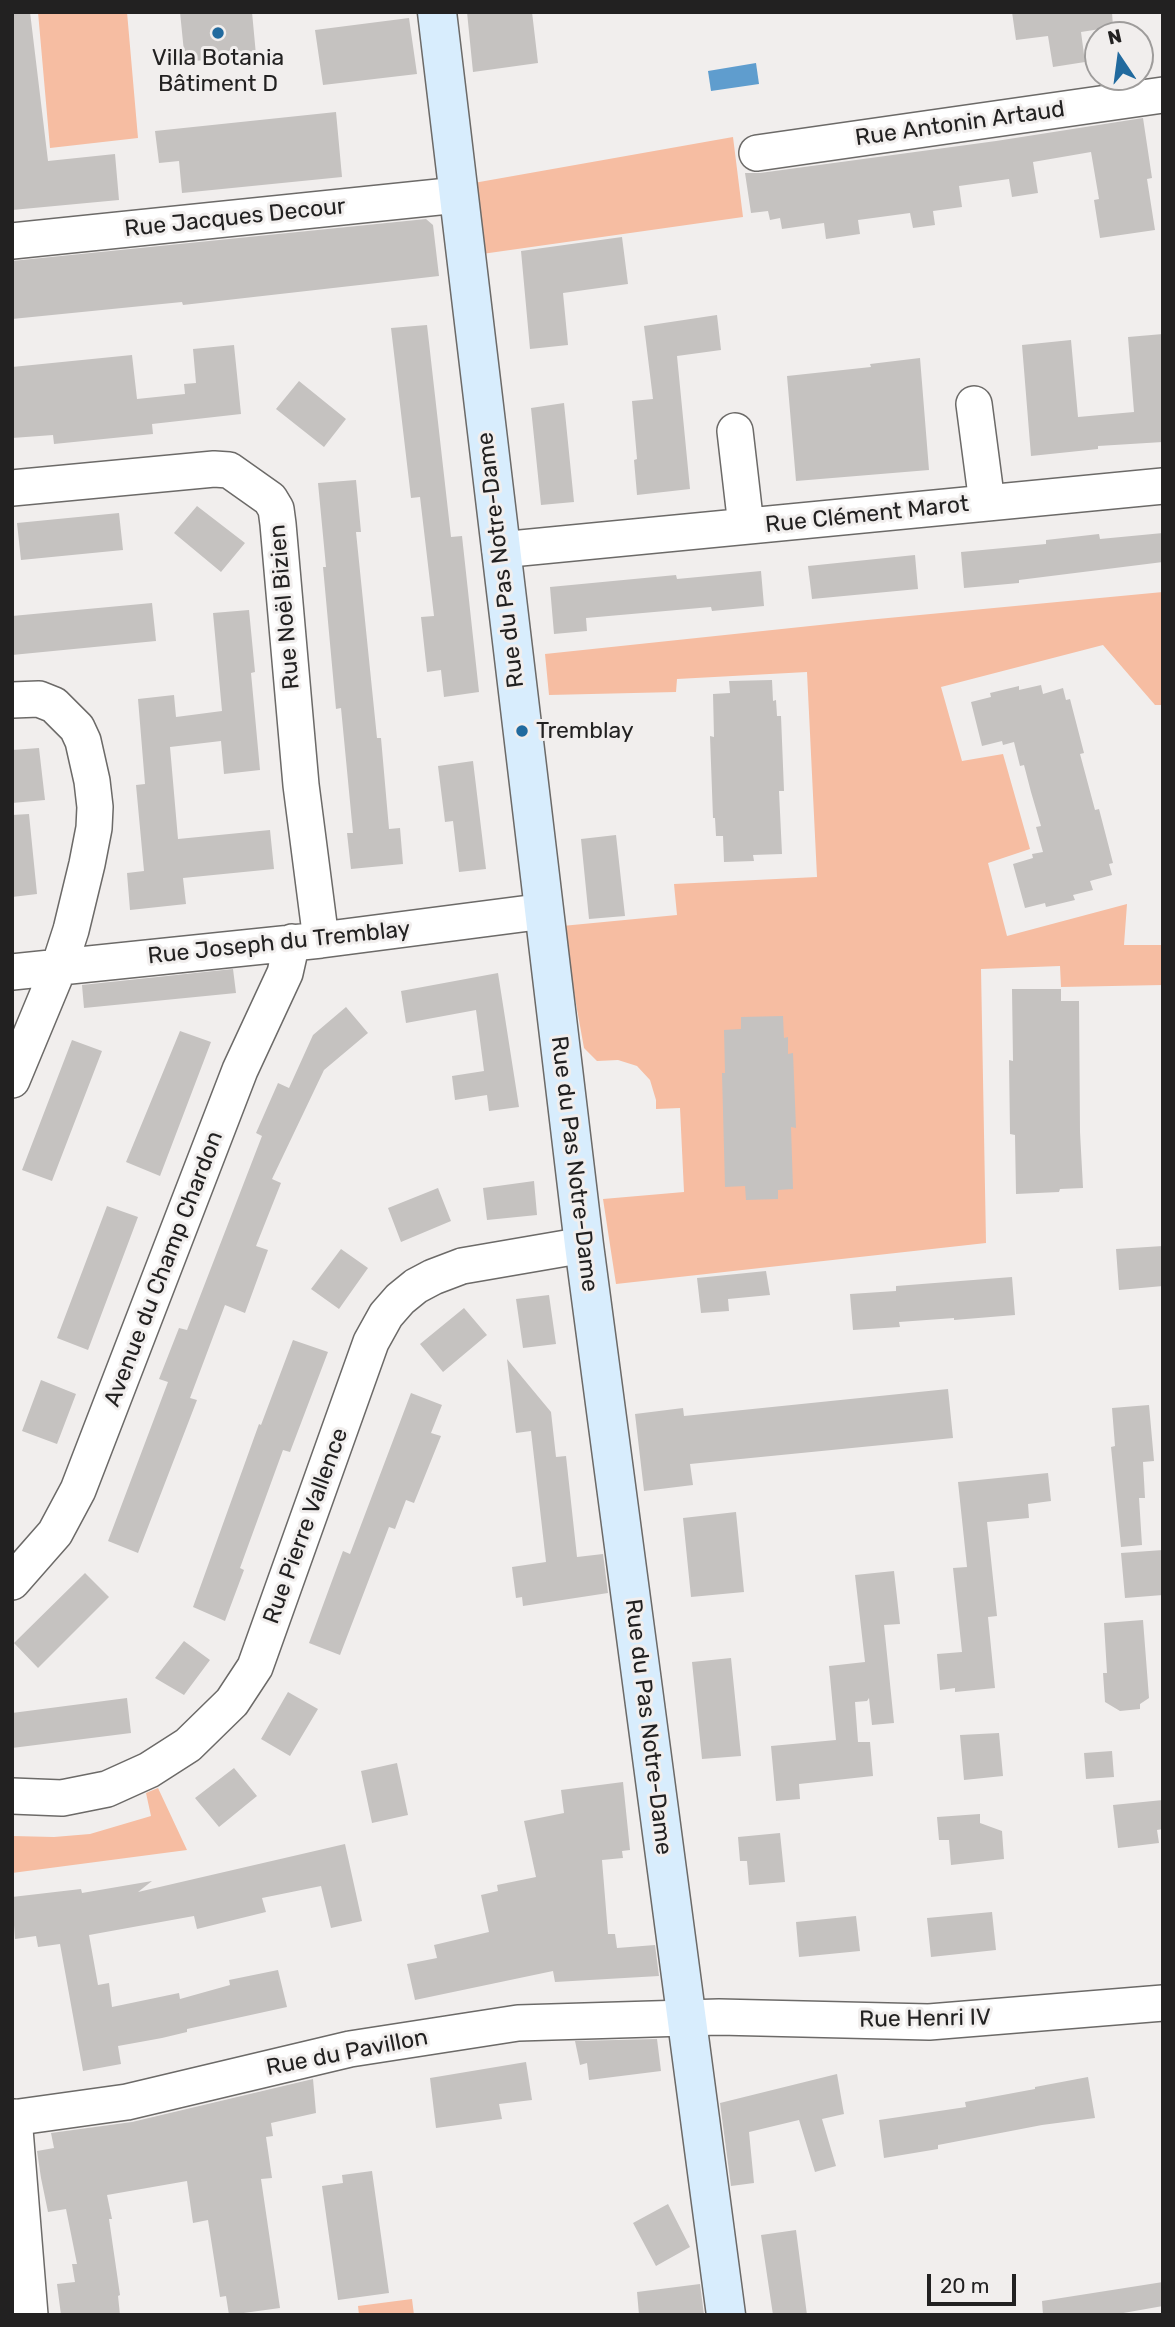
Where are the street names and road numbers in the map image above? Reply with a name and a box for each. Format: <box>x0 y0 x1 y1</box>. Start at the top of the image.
street label: Rue Antonin Artaud <box>853 96 1067 152</box>
street label: Rue Jacques Decour <box>123 193 347 243</box>
street label: Rue du Pas Notre-Dame <box>472 431 530 689</box>
street label: Rue Clément Marot <box>764 491 970 539</box>
street label: Rue Noël Bizien <box>264 523 306 691</box>
street label: Rue Joseph du Tremblay <box>146 915 412 971</box>
street label: Rue du Pas Notre-Dame <box>545 1035 603 1293</box>
street label: Avenue du Champ Chardon <box>99 1128 229 1410</box>
street label: Rue Pierre Vallence <box>258 1424 354 1628</box>
street label: Rue du Pas Notre-Dame <box>619 1598 677 1856</box>
street label: Rue Henri IV <box>859 2004 991 2034</box>
street label: Rue du Pavillon <box>264 2024 430 2082</box>

